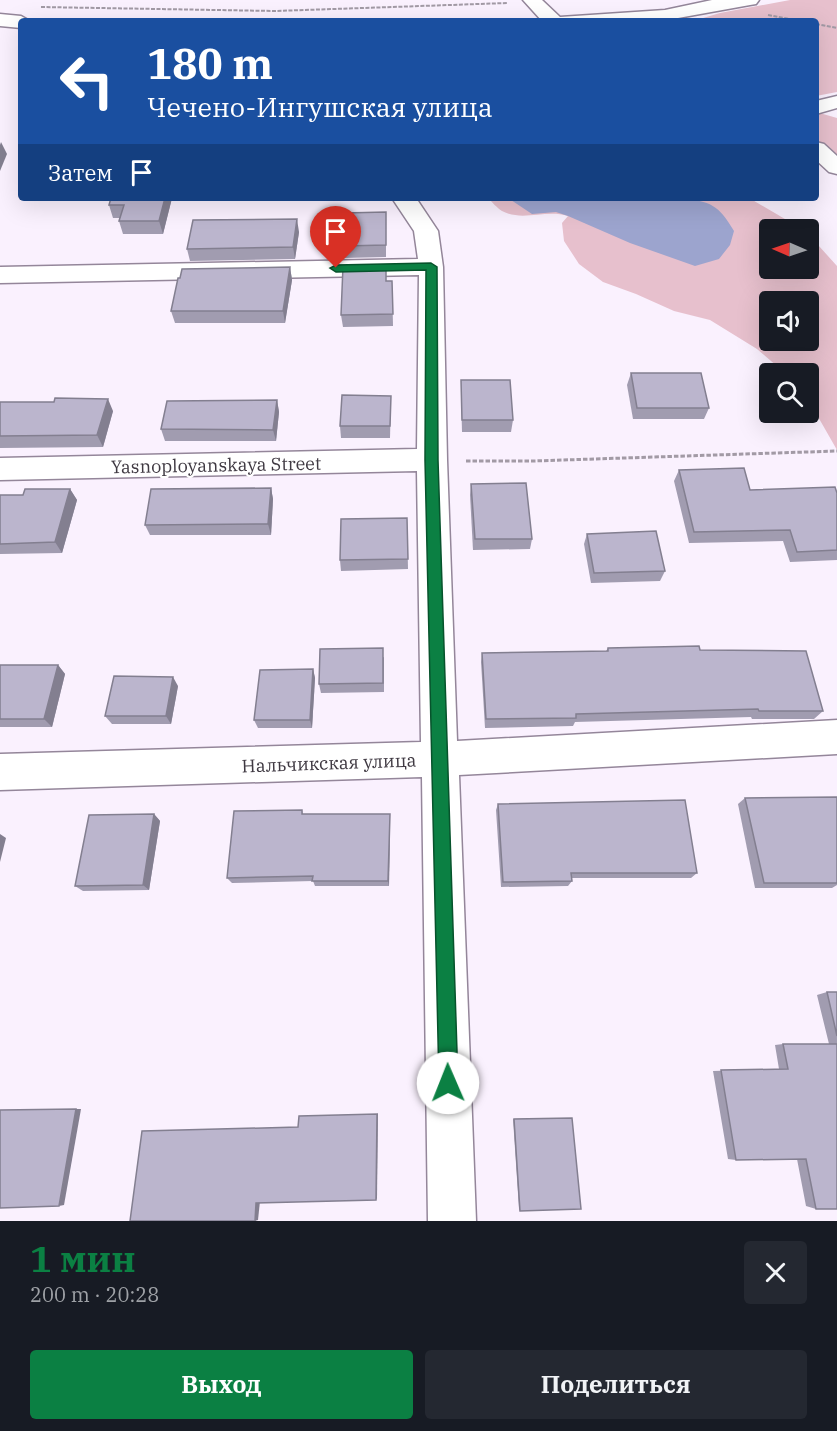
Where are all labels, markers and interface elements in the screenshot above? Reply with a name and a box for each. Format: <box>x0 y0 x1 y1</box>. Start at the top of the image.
text: 180 m <box>147 36 273 91</box>
icon: left <box>48 42 126 120</box>
text: Чечено-Ингушская улица <box>147 89 493 124</box>
icon: arrive <box>125 156 158 189</box>
text: Затем <box>48 158 113 187</box>
pin <box>310 206 361 268</box>
icon: arrive <box>319 215 352 248</box>
north arrow <box>759 219 819 279</box>
map controls <box>759 219 819 423</box>
button: sound <box>759 291 819 351</box>
button: search <box>759 363 819 423</box>
street label: Yasnoployanskaya Street <box>111 452 321 478</box>
street label: Нальчикская улица <box>241 748 417 778</box>
position arrow <box>416 1051 480 1115</box>
text: 1 мин <box>30 1235 136 1282</box>
button: close <box>744 1241 807 1304</box>
text: 200 m · 20:28 <box>30 1281 159 1308</box>
button: Выход <box>30 1350 413 1419</box>
button: Поделиться <box>425 1350 807 1419</box>

